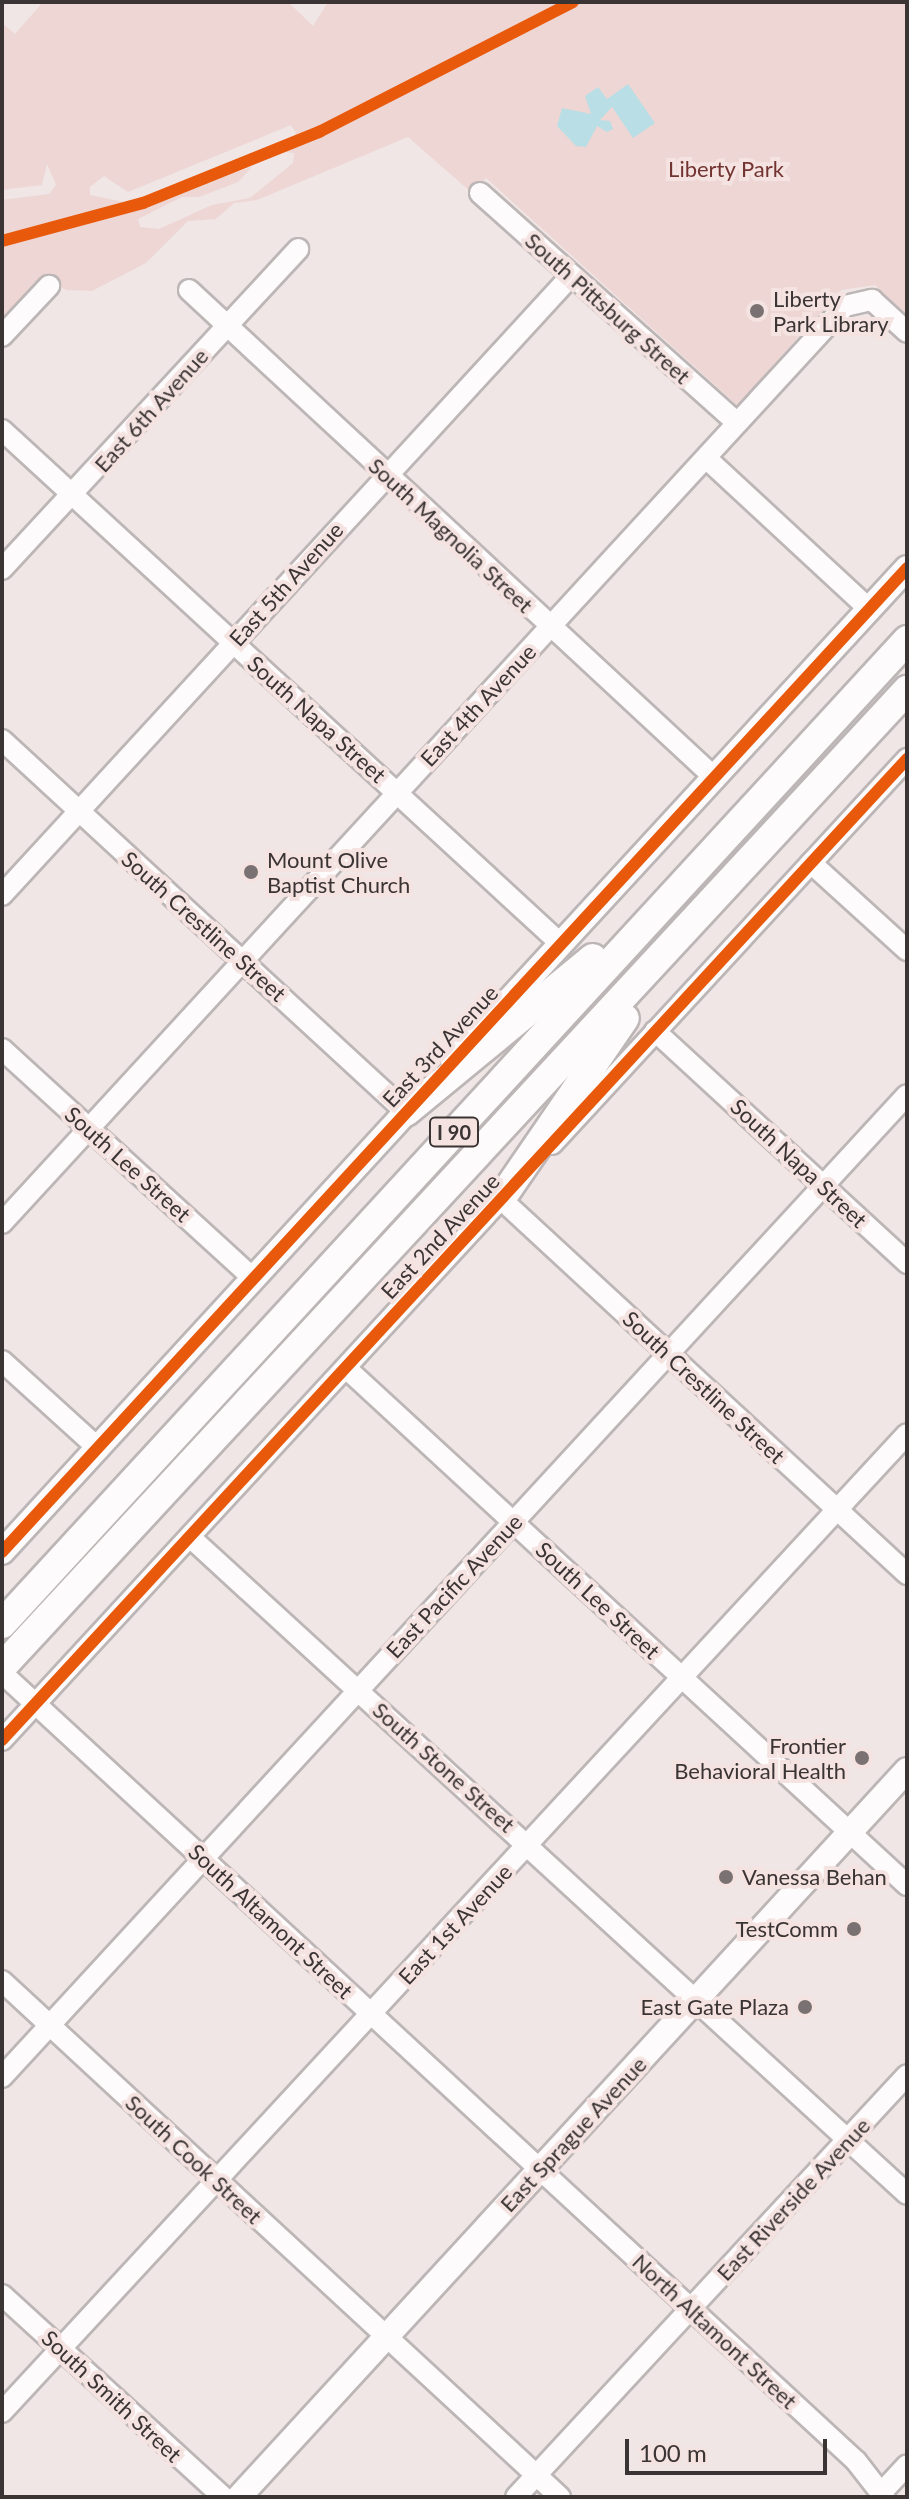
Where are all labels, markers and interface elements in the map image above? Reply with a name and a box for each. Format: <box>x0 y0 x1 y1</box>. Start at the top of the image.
park label: Liberty Park <box>668 156 784 182</box>
street label: South Pittsburg Street <box>520 227 696 389</box>
place label: Liberty Park Library <box>773 285 889 336</box>
marker: Liberty Park Library <box>748 302 766 320</box>
street label: East 6th Avenue <box>88 342 214 478</box>
street label: South Magnolia Street <box>364 452 538 618</box>
street label: East 5th Avenue <box>223 516 349 652</box>
street label: East 4th Avenue <box>414 638 542 772</box>
street label: South Napa Street <box>243 650 391 788</box>
street label: South Crestline Street <box>117 845 291 1007</box>
place label: Mount Olive Baptist Church <box>267 846 410 898</box>
marker: Mount Olive Baptist Church <box>242 863 260 881</box>
street label: East 3rd Avenue <box>377 979 503 1113</box>
street label: South Napa Street <box>725 1093 873 1233</box>
street label: South Lee Street <box>60 1101 196 1227</box>
road number: I 90 <box>428 1116 480 1148</box>
street label: East 2nd Avenue <box>375 1168 505 1304</box>
street label: South Crestline Street <box>618 1305 790 1469</box>
street label: East Pacific Avenue <box>380 1508 528 1664</box>
street label: South Lee Street <box>531 1536 665 1664</box>
street label: South Stone Street <box>368 1696 520 1838</box>
place label: Frontier Behavioral Health <box>674 1732 846 1784</box>
marker: Frontier Behavioral Health <box>853 1749 871 1767</box>
street label: South Altamont Street <box>183 1838 359 2004</box>
street label: East 1st Avenue <box>392 1858 518 1990</box>
place label: Vanessa Behan <box>742 1864 887 1890</box>
marker: Vanessa Behan <box>717 1868 735 1886</box>
place label: TestComm <box>736 1916 838 1942</box>
marker: TestComm <box>845 1920 863 1938</box>
place label: East Gate Plaza <box>640 1994 789 2020</box>
marker: East Gate Plaza <box>796 1998 814 2016</box>
street label: East Sprague Avenue <box>494 2051 652 2217</box>
street label: South Cook Street <box>120 2089 268 2229</box>
street label: East Riverside Avenue <box>711 2112 875 2286</box>
street label: North Altamont Street <box>627 2248 803 2414</box>
street label: South Smith Street <box>37 2325 187 2467</box>
scale bar <box>629 2423 831 2473</box>
text: 100 m <box>639 2438 707 2467</box>

